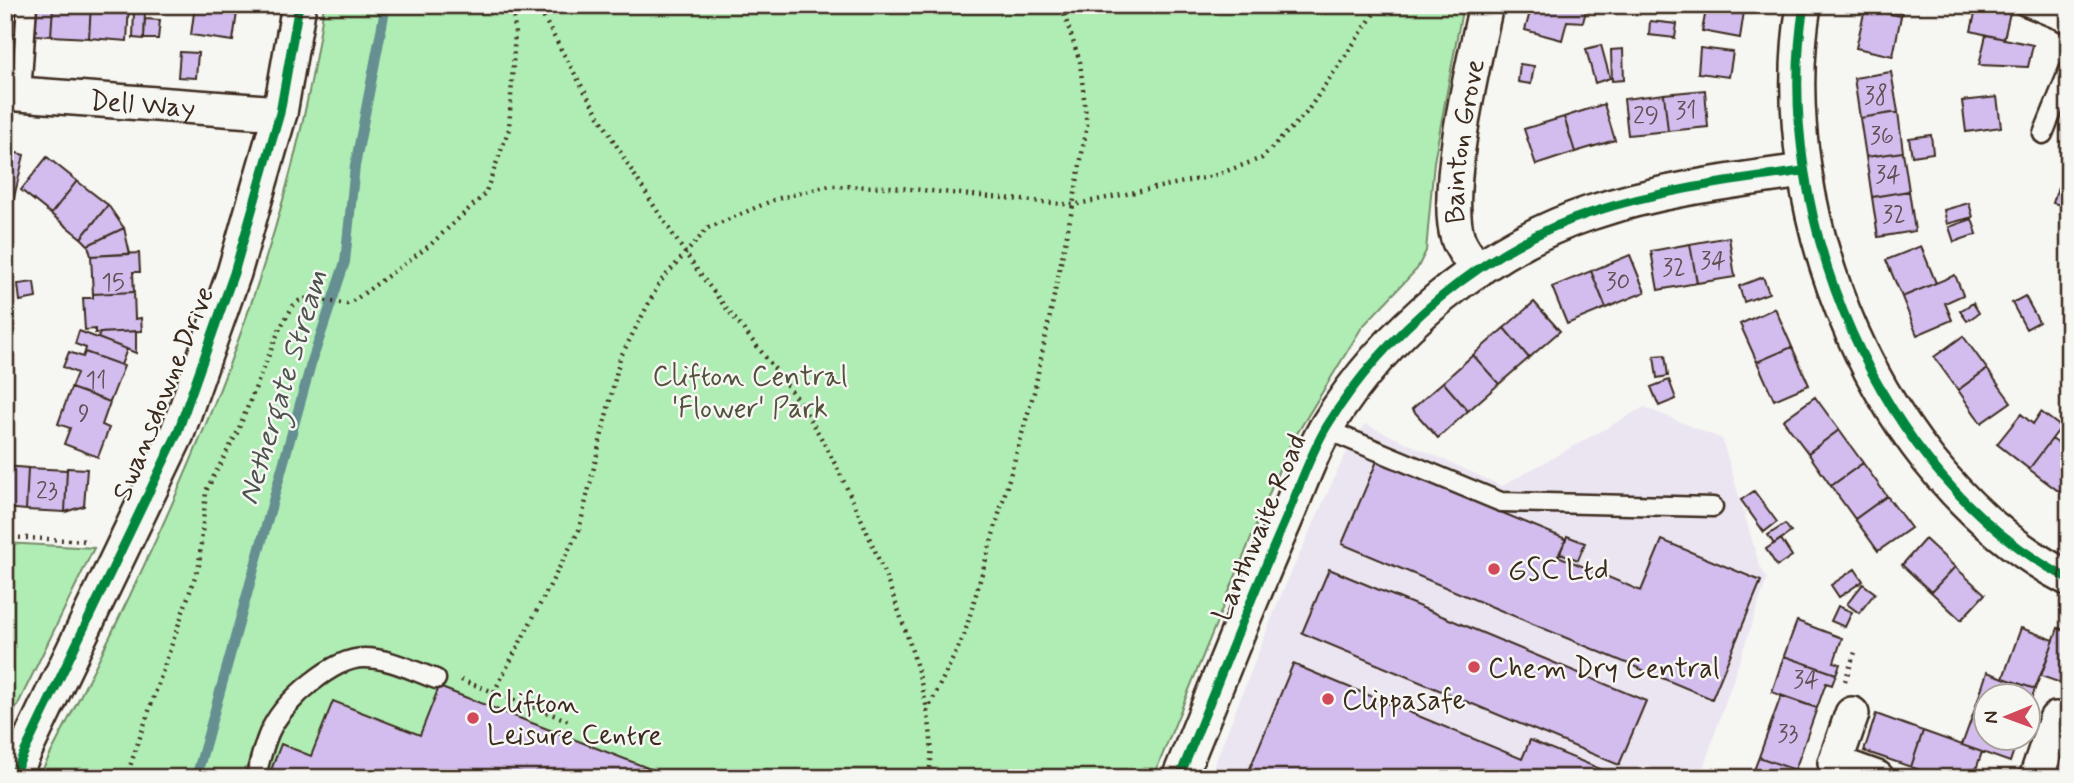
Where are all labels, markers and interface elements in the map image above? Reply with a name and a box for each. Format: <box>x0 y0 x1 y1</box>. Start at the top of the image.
street label: Bainton Grove <box>1438 56 1495 225</box>
house number: 38 <box>1864 81 1888 112</box>
street label: Dell Way <box>88 83 197 128</box>
house number: 31 <box>1675 96 1697 127</box>
house number: 29 <box>1633 101 1659 132</box>
house number: 36 <box>1870 121 1894 152</box>
house number: 34 <box>1875 160 1901 191</box>
house number: 32 <box>1882 200 1906 231</box>
house number: 34 <box>1700 246 1726 277</box>
house number: 32 <box>1662 253 1686 284</box>
water label: Nethergate Stream <box>229 265 341 511</box>
house number: 30 <box>1606 267 1630 298</box>
house number: 15 <box>101 268 125 299</box>
street label: Swansdowne Drive <box>104 281 224 507</box>
park label: Clifton Central 'Flower' Park <box>652 359 848 428</box>
house number: 11 <box>85 366 107 397</box>
house number: 9 <box>78 399 90 430</box>
street label: Lanthwaite Road <box>1204 429 1316 627</box>
house number: 23 <box>36 476 58 507</box>
place label: GSC Ltd <box>1508 553 1609 590</box>
marker: GSC Ltd <box>1486 561 1502 577</box>
place label: Chem Dry Central <box>1488 651 1719 688</box>
marker: Chem Dry Central <box>1466 659 1482 675</box>
house number: 34 <box>1793 665 1819 696</box>
north arrow <box>1972 682 2042 752</box>
place label: Clippasafe <box>1342 683 1466 720</box>
place label: Clifton Leisure Centre <box>487 686 662 755</box>
marker: Clippasafe <box>1320 691 1336 707</box>
marker: Clifton Leisure Centre <box>465 710 481 726</box>
text: N <box>1979 711 2004 724</box>
house number: 33 <box>1778 719 1799 750</box>

